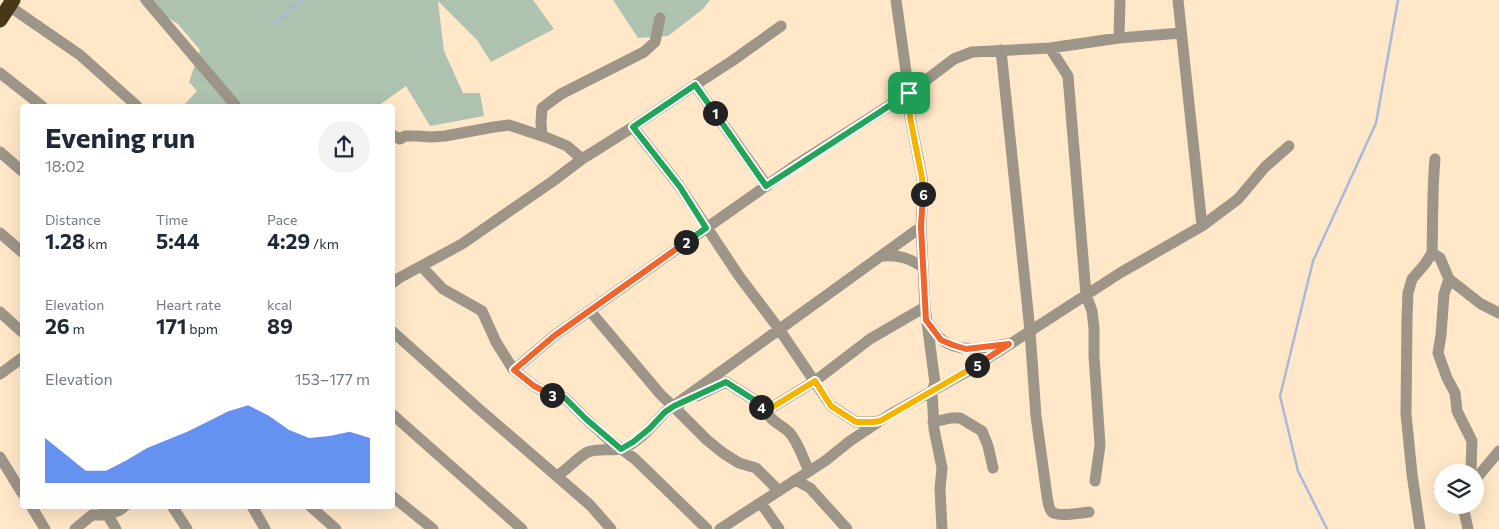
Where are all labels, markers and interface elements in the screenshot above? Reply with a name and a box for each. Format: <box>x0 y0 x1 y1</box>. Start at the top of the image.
pin <box>888 72 930 114</box>
icon: arrive <box>895 79 923 107</box>
pin: 1 <box>702 100 728 126</box>
text: 1 <box>712 105 719 122</box>
text: Evening run <box>45 120 195 154</box>
button: share <box>318 121 370 173</box>
text: 18:02 <box>45 156 85 175</box>
pin: 6 <box>910 182 936 206</box>
text: 6 <box>919 186 928 203</box>
text: Distance <box>45 211 101 228</box>
text: Time <box>156 211 188 228</box>
text: Pace <box>267 211 297 228</box>
text: 1.28 <box>45 228 85 253</box>
text: 5:44 <box>156 228 200 253</box>
text: 4:29 <box>267 228 310 253</box>
pin: 2 <box>674 230 698 254</box>
text: 2 <box>683 234 690 251</box>
text: km <box>85 235 107 252</box>
text: /km <box>310 235 339 252</box>
text: Elevation <box>45 296 104 313</box>
text: Heart rate <box>156 296 221 313</box>
text: kcal <box>267 296 292 313</box>
text: 26 <box>45 313 70 338</box>
text: 171 <box>156 313 187 338</box>
text: 89 <box>267 313 293 338</box>
text: m <box>70 320 85 337</box>
text: bpm <box>187 320 218 337</box>
pin: 5 <box>964 352 990 378</box>
text: 5 <box>973 357 982 374</box>
text: Elevation <box>45 369 113 388</box>
text: 153–177 m <box>295 369 370 388</box>
pin: 3 <box>540 382 564 408</box>
text: 3 <box>548 387 557 404</box>
pin: 4 <box>748 394 774 420</box>
text: 4 <box>757 399 766 416</box>
map controls <box>1434 464 1484 514</box>
button: layers <box>1434 464 1484 514</box>

